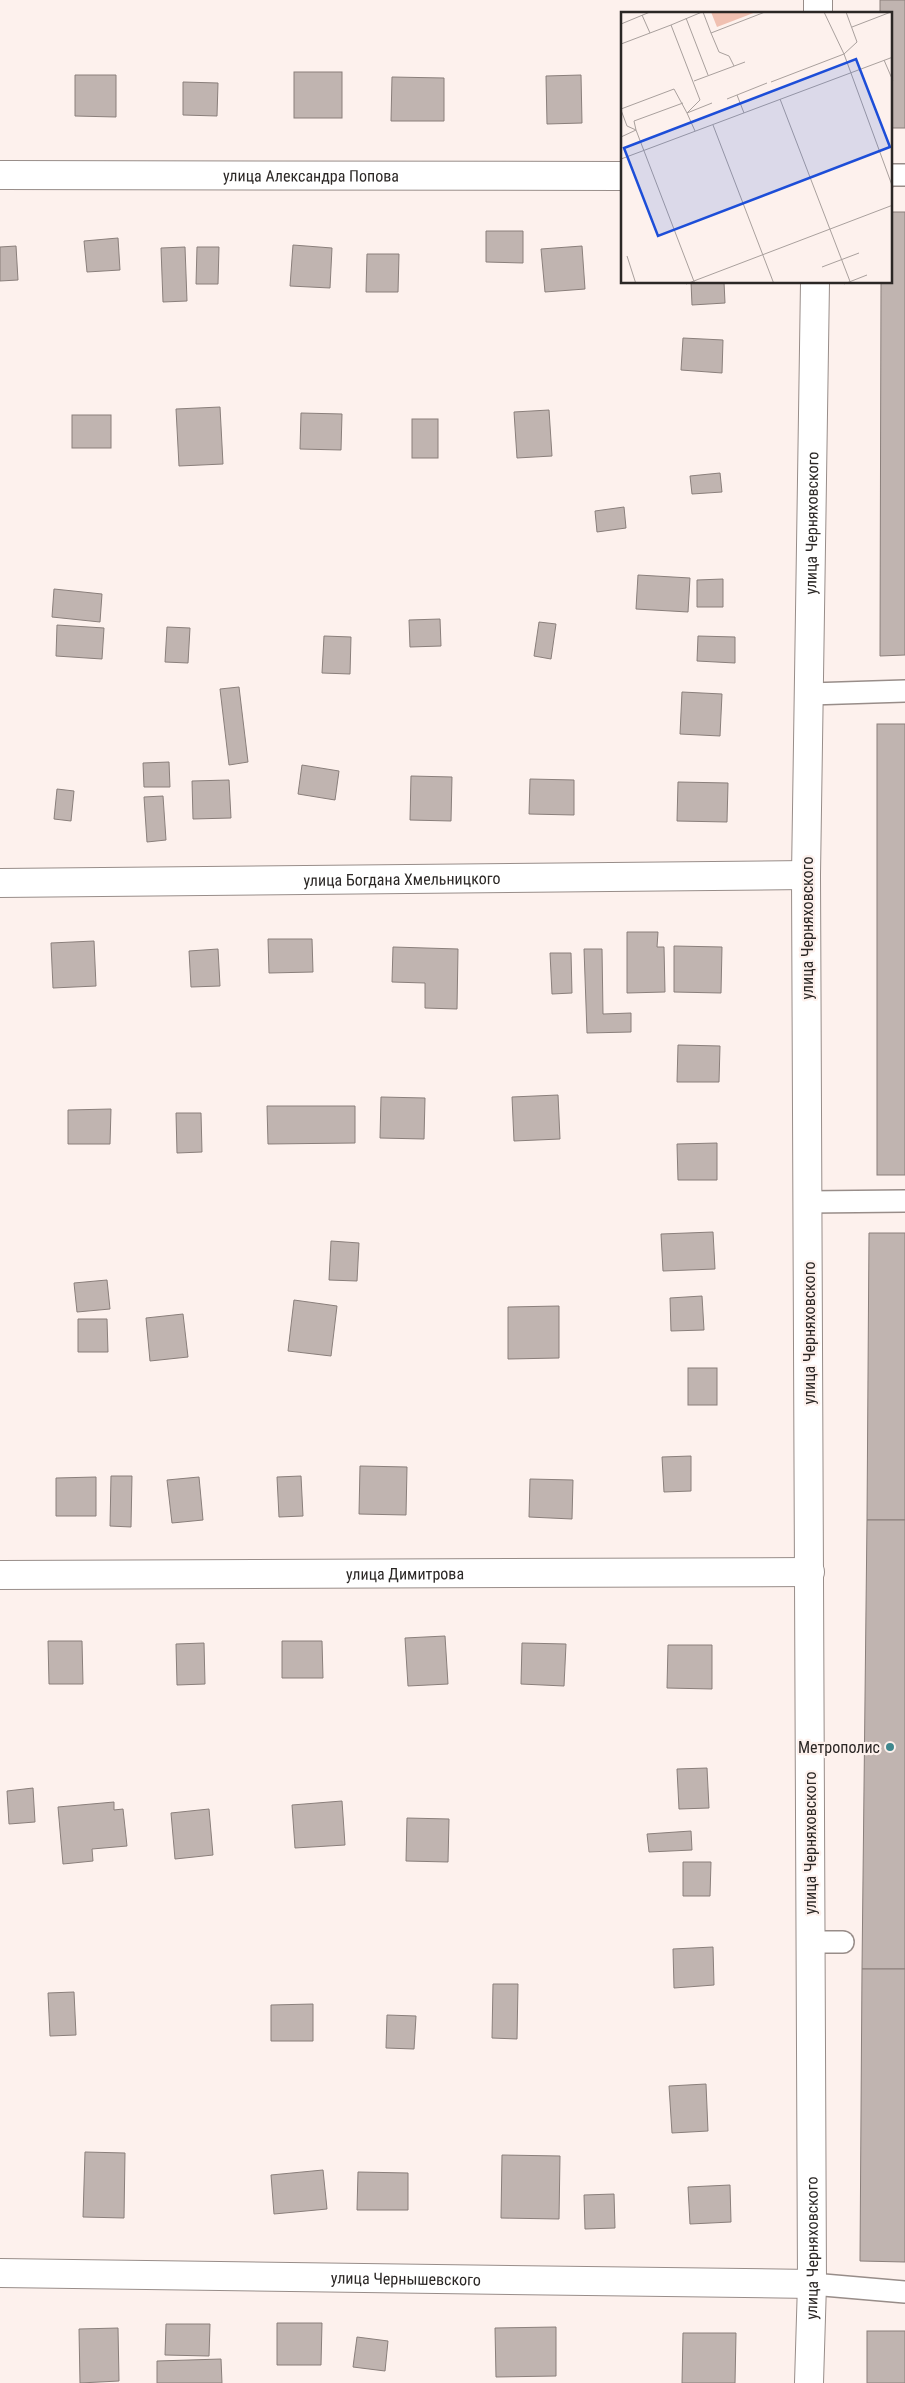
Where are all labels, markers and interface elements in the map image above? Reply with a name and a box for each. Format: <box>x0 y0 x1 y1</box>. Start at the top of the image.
inset map <box>621 12 892 284</box>
street label: улица Александра Попова <box>223 166 399 186</box>
street label: улица Черняховского <box>801 451 822 595</box>
street label: улица Черняховского <box>798 857 817 999</box>
street label: улица Богдана Хмельницкого <box>303 869 501 890</box>
street label: улица Черняховского <box>800 1262 819 1404</box>
street label: улица Димитрова <box>346 1564 464 1584</box>
place label: Метрополис <box>798 1738 880 1757</box>
marker: Метрополис <box>884 1741 896 1753</box>
street label: улица Черняховского <box>801 1772 820 1914</box>
street label: улица Черняховского <box>802 2176 822 2320</box>
street label: улица Чернышевского <box>331 2268 481 2290</box>

